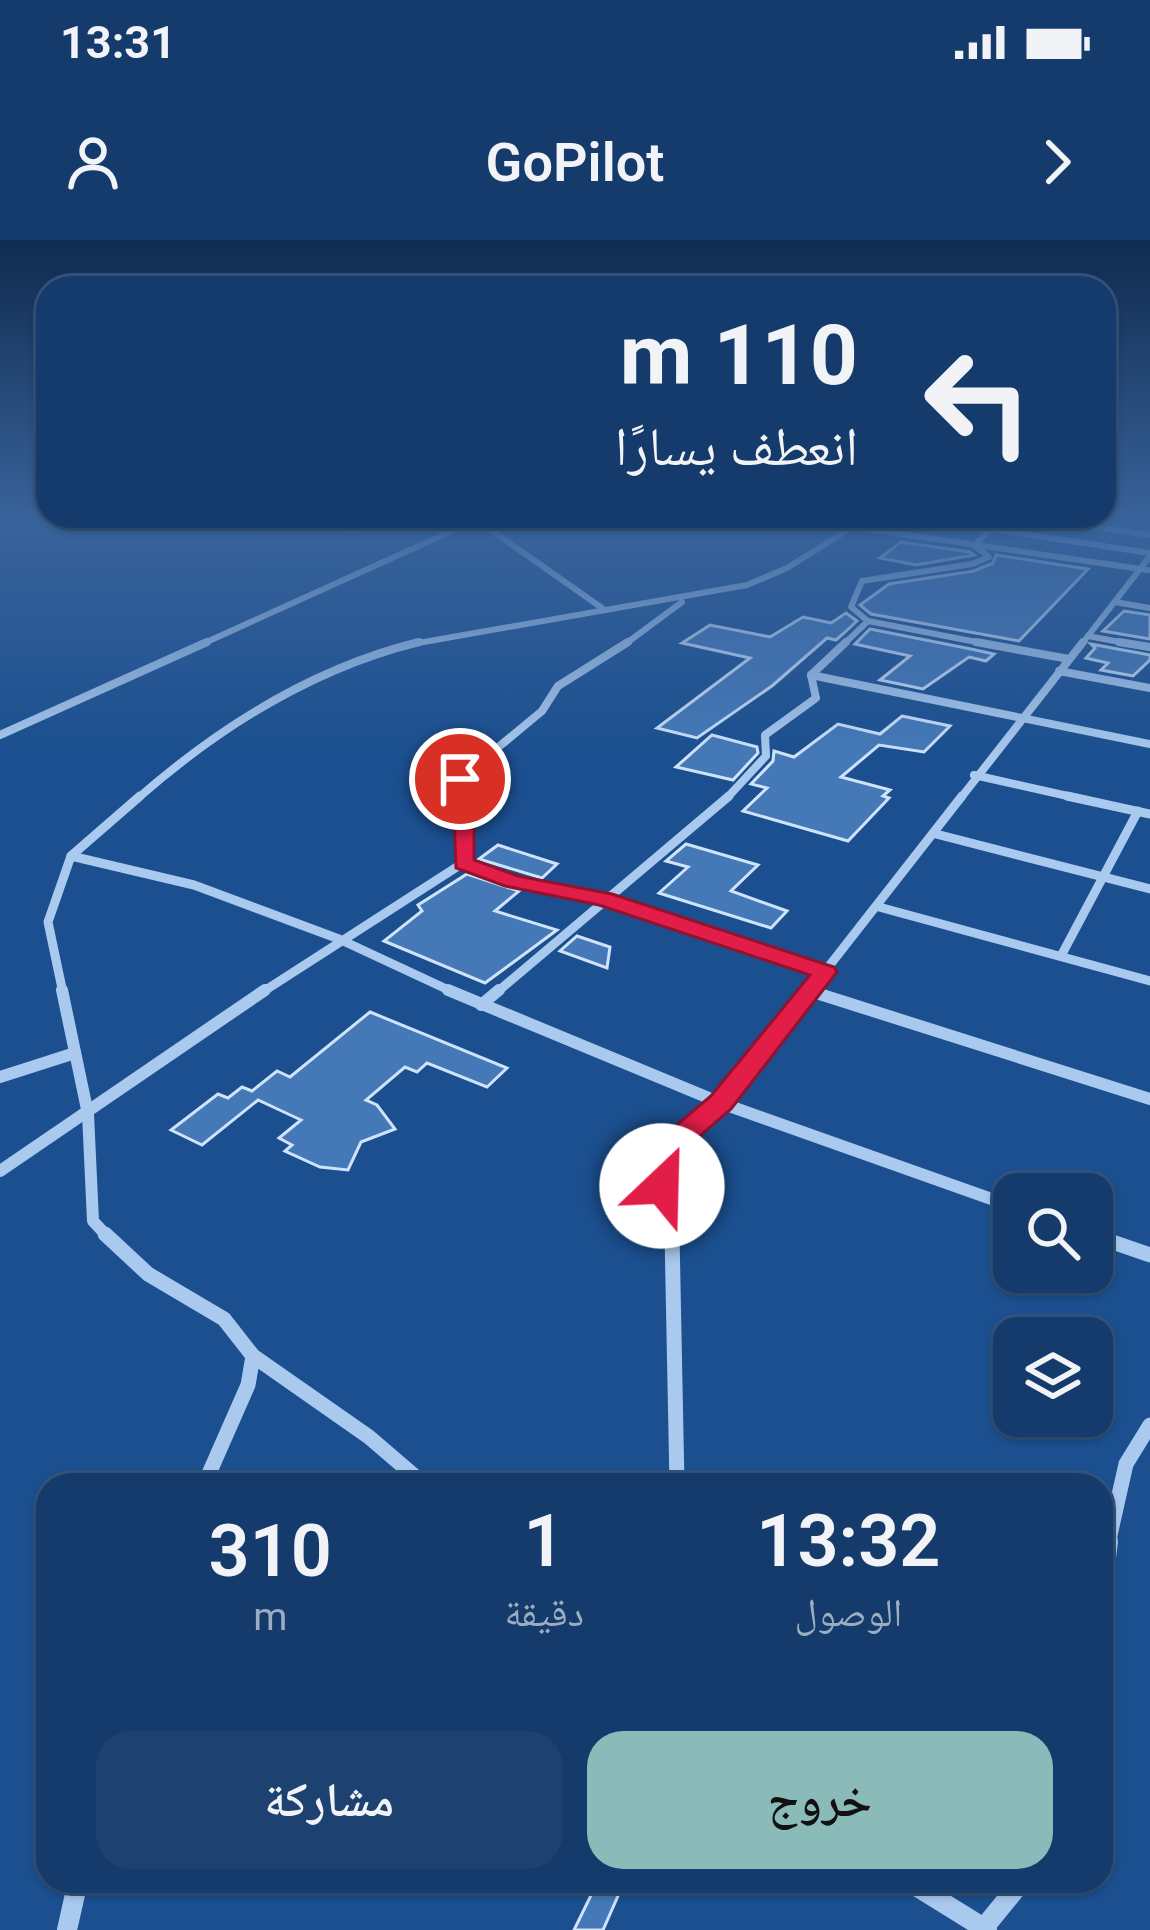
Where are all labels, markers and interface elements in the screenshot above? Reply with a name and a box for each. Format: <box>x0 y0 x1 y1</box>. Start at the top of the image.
text: 13:31 <box>60 16 176 69</box>
icon: person <box>60 129 126 195</box>
icon: forward <box>1024 129 1090 195</box>
text: GoPilot <box>486 131 664 194</box>
text: 110 m <box>620 306 858 405</box>
icon: left <box>900 324 1056 480</box>
text: انعطف يسارًا <box>615 415 858 478</box>
pin <box>409 728 511 830</box>
icon: arrive <box>427 746 493 812</box>
position arrow <box>599 1123 725 1249</box>
map controls <box>993 1173 1113 1437</box>
button: search <box>993 1173 1113 1293</box>
button: layers <box>993 1317 1113 1437</box>
text: 1 <box>524 1499 565 1584</box>
text: 13:32 <box>756 1499 940 1584</box>
text: 310 <box>209 1509 332 1594</box>
text: دقيقة <box>504 1590 584 1636</box>
text: الوصول <box>794 1590 902 1636</box>
text: m <box>253 1594 287 1640</box>
button: مشاركة <box>96 1731 563 1869</box>
button: خروج <box>587 1731 1053 1869</box>

